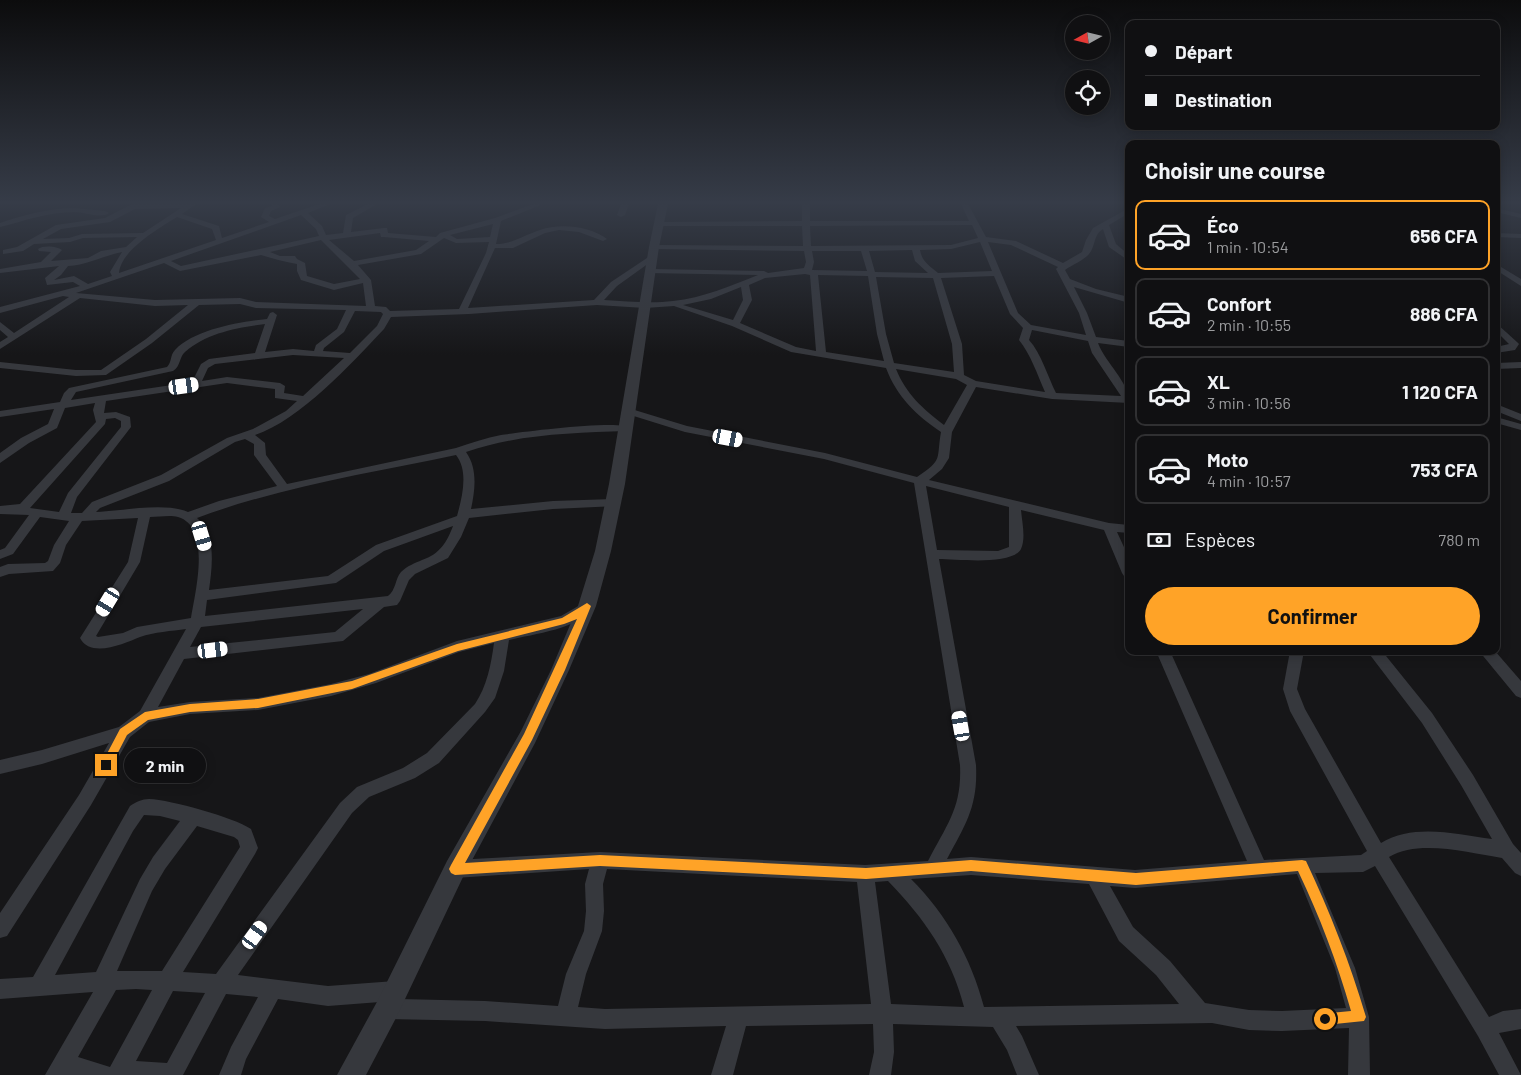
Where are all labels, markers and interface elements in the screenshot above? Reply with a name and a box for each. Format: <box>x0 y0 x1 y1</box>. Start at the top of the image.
north arrow <box>1065 15 1110 60</box>
map controls <box>1065 15 1110 115</box>
text: Départ <box>1175 40 1233 63</box>
button: locate <box>1065 70 1110 115</box>
text: Destination <box>1175 88 1272 111</box>
text: Choisir une course <box>1145 157 1325 183</box>
icon: car <box>1147 213 1192 258</box>
text: Éco <box>1207 214 1239 237</box>
text: 656 CFA <box>1410 224 1478 247</box>
text: 1 min · 10:54 <box>1207 237 1289 256</box>
icon: car <box>1147 291 1192 336</box>
text: Confort <box>1207 292 1271 315</box>
text: 886 CFA <box>1410 302 1478 325</box>
text: 2 min · 10:55 <box>1207 315 1291 334</box>
icon: car <box>1147 369 1192 414</box>
text: XL <box>1207 370 1230 393</box>
car <box>168 376 199 396</box>
text: 1 120 CFA <box>1402 380 1478 403</box>
text: 3 min · 10:56 <box>1207 393 1291 412</box>
car <box>711 428 744 448</box>
icon: car <box>1147 447 1192 492</box>
text: Moto <box>1207 448 1249 471</box>
text: 753 CFA <box>1411 458 1478 481</box>
text: 4 min · 10:57 <box>1207 471 1291 490</box>
car <box>190 519 213 553</box>
icon: cash <box>1145 526 1173 554</box>
text: Espèces <box>1185 528 1255 551</box>
text: 780 m <box>1439 530 1480 549</box>
car <box>93 585 122 619</box>
button: Confirmer <box>1145 587 1480 645</box>
car <box>197 641 228 659</box>
car <box>951 710 970 742</box>
callout: 2 min <box>124 748 206 782</box>
route end <box>95 754 117 776</box>
text: 2 min <box>146 756 184 775</box>
car <box>240 918 269 952</box>
route start <box>1314 1008 1336 1030</box>

